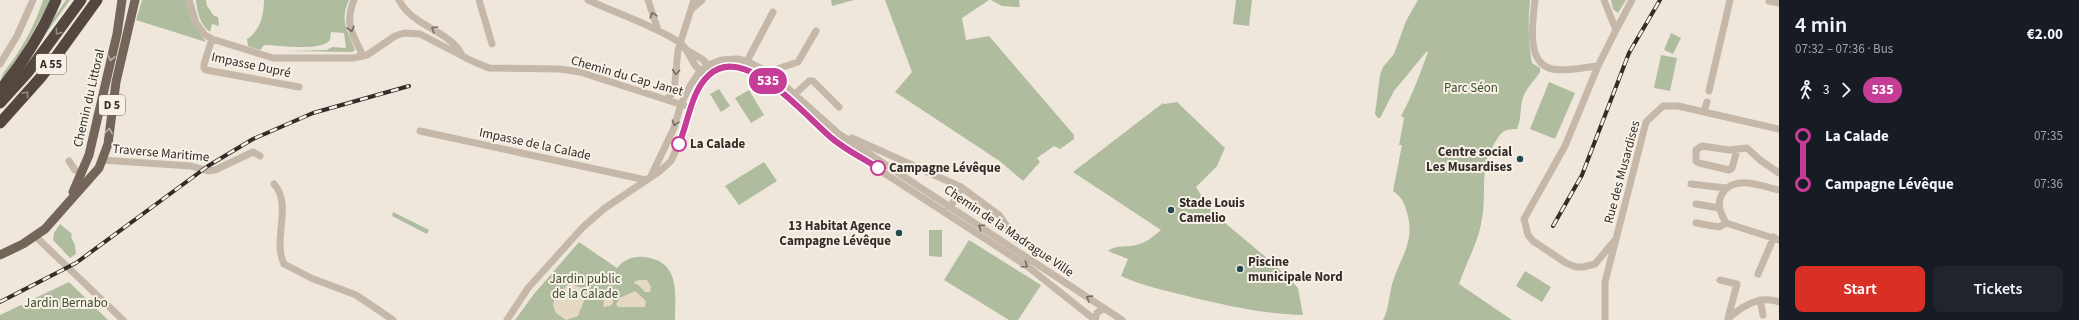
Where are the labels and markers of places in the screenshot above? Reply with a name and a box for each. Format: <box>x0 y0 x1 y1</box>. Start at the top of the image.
place label: La Calade <box>690 135 746 153</box>
marker: La Calade <box>671 136 687 152</box>
place label: Centre social Les Musardises <box>1426 143 1512 176</box>
marker: Centre social Les Musardises <box>1515 154 1525 164</box>
place label: Campagne Lévêque <box>889 159 1001 177</box>
marker: Campagne Lévêque <box>870 160 886 176</box>
place label: Stade Louis Camelio <box>1179 194 1245 227</box>
marker: Stade Louis Camelio <box>1166 205 1176 215</box>
place label: 13 Habitat Agence Campagne Lévêque <box>779 217 891 250</box>
marker: 13 Habitat Agence Campagne Lévêque <box>894 228 904 238</box>
place label: Piscine municipale Nord <box>1248 253 1343 286</box>
marker: Piscine municipale Nord <box>1235 264 1245 274</box>

